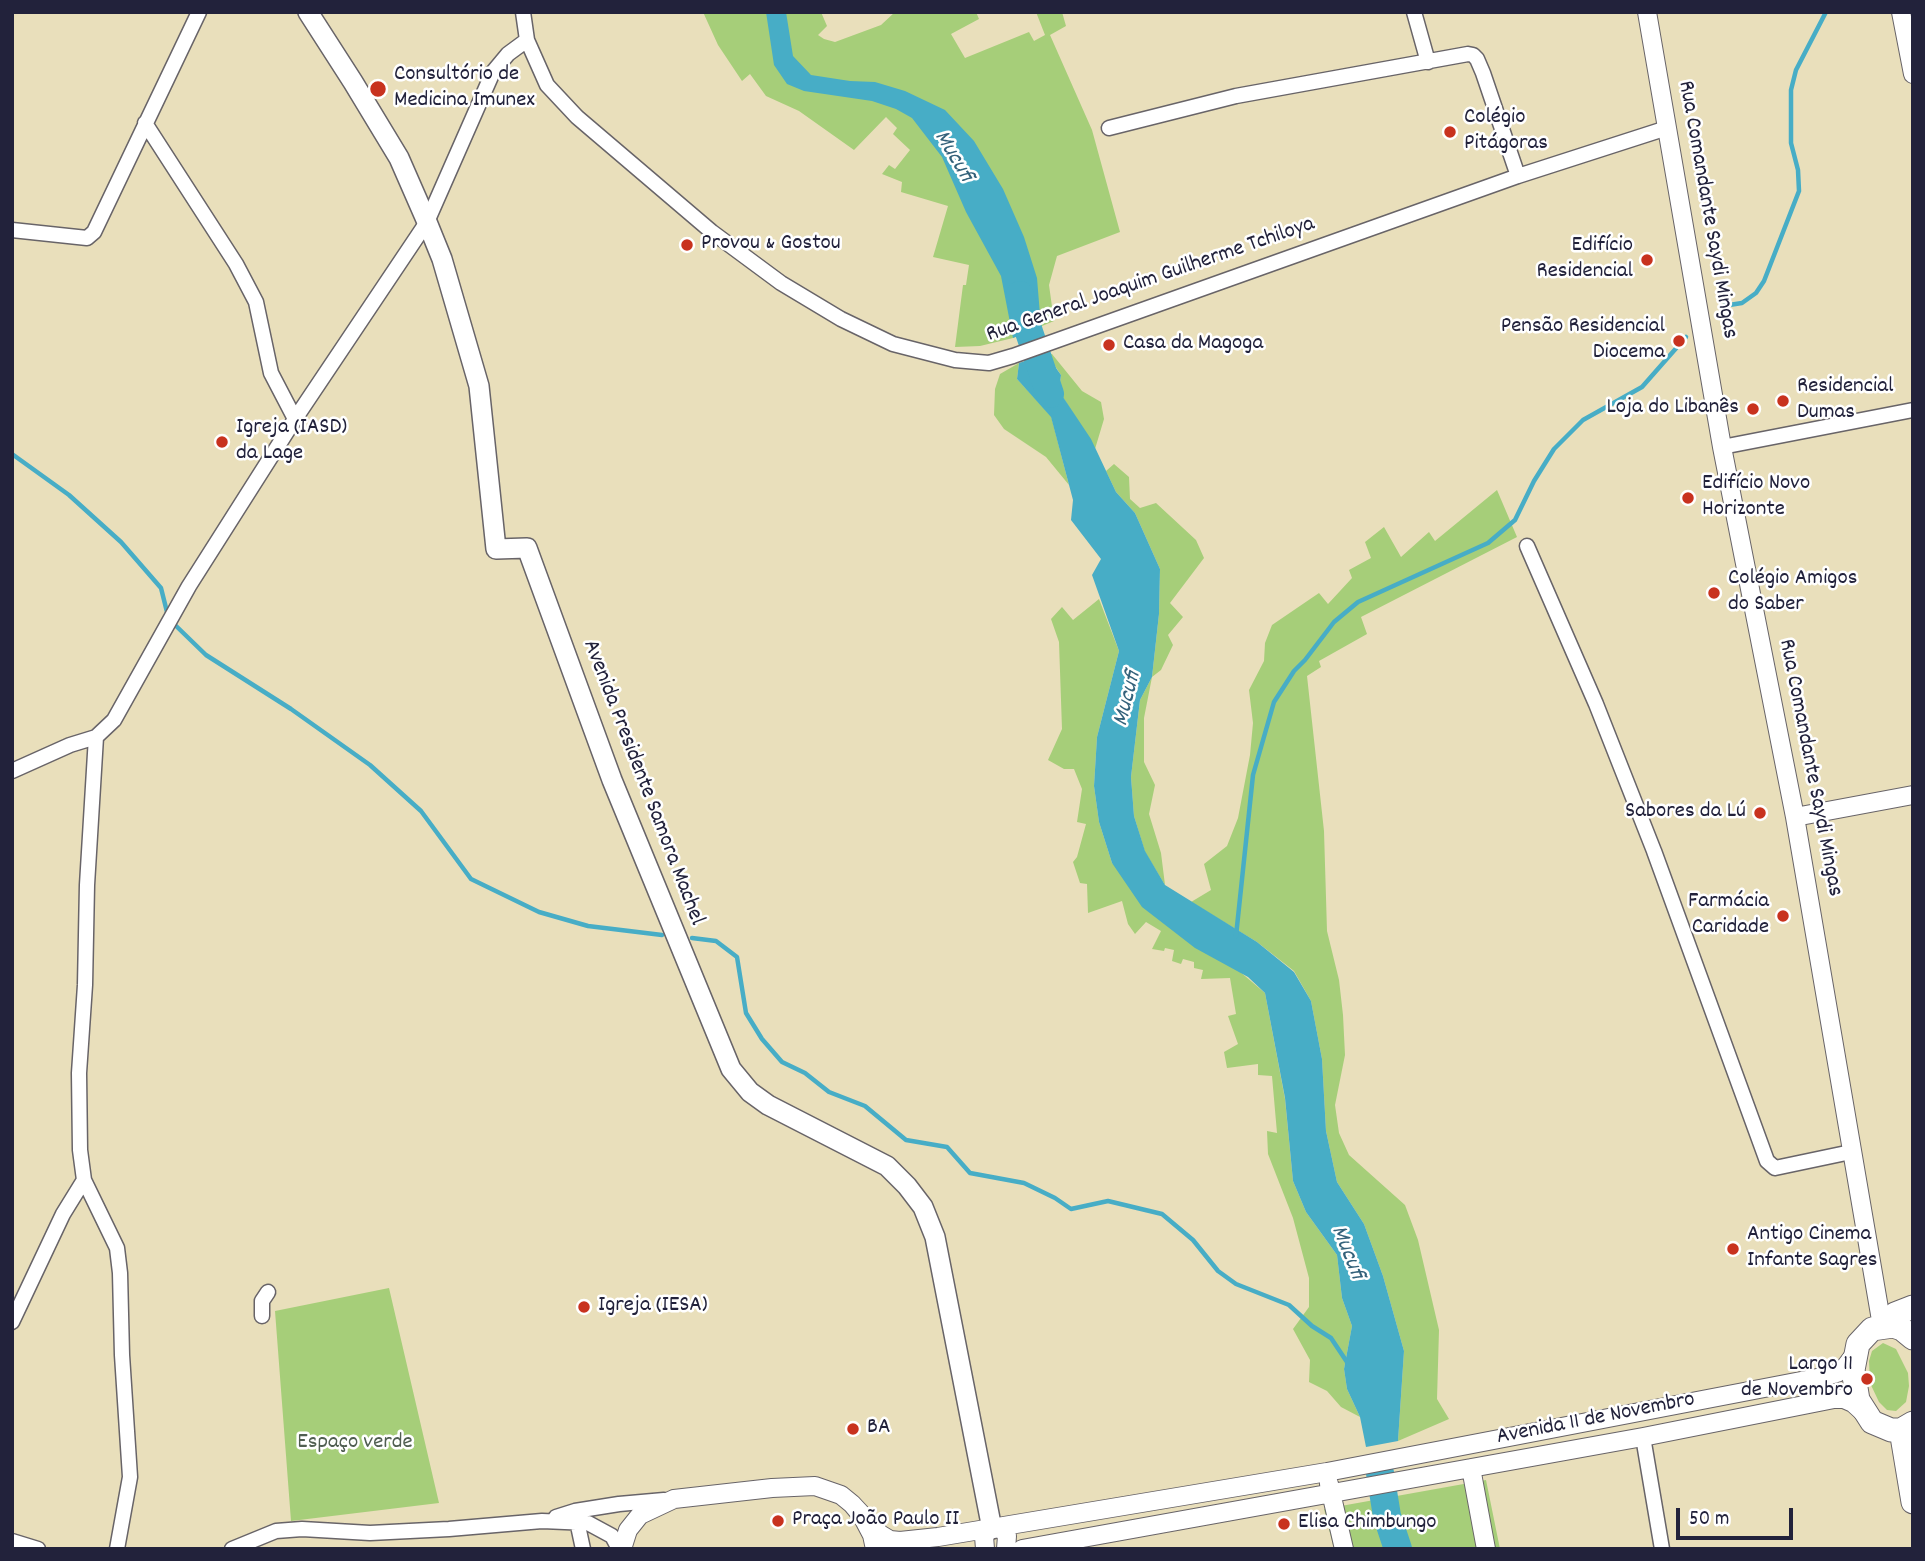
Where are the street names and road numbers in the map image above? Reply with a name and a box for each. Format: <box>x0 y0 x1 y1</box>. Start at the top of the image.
street label: Rua Comandante Saydi Mingas <box>1670 79 1742 341</box>
street label: Rua General Joaquim Guilherme Tchiloya <box>983 212 1319 350</box>
street label: Avenida Presidente Samora Machel <box>575 636 709 930</box>
street label: Rua Comandante Saydi Mingas <box>1771 637 1847 899</box>
street label: Avenida 11 de Novembro <box>1495 1387 1697 1453</box>

